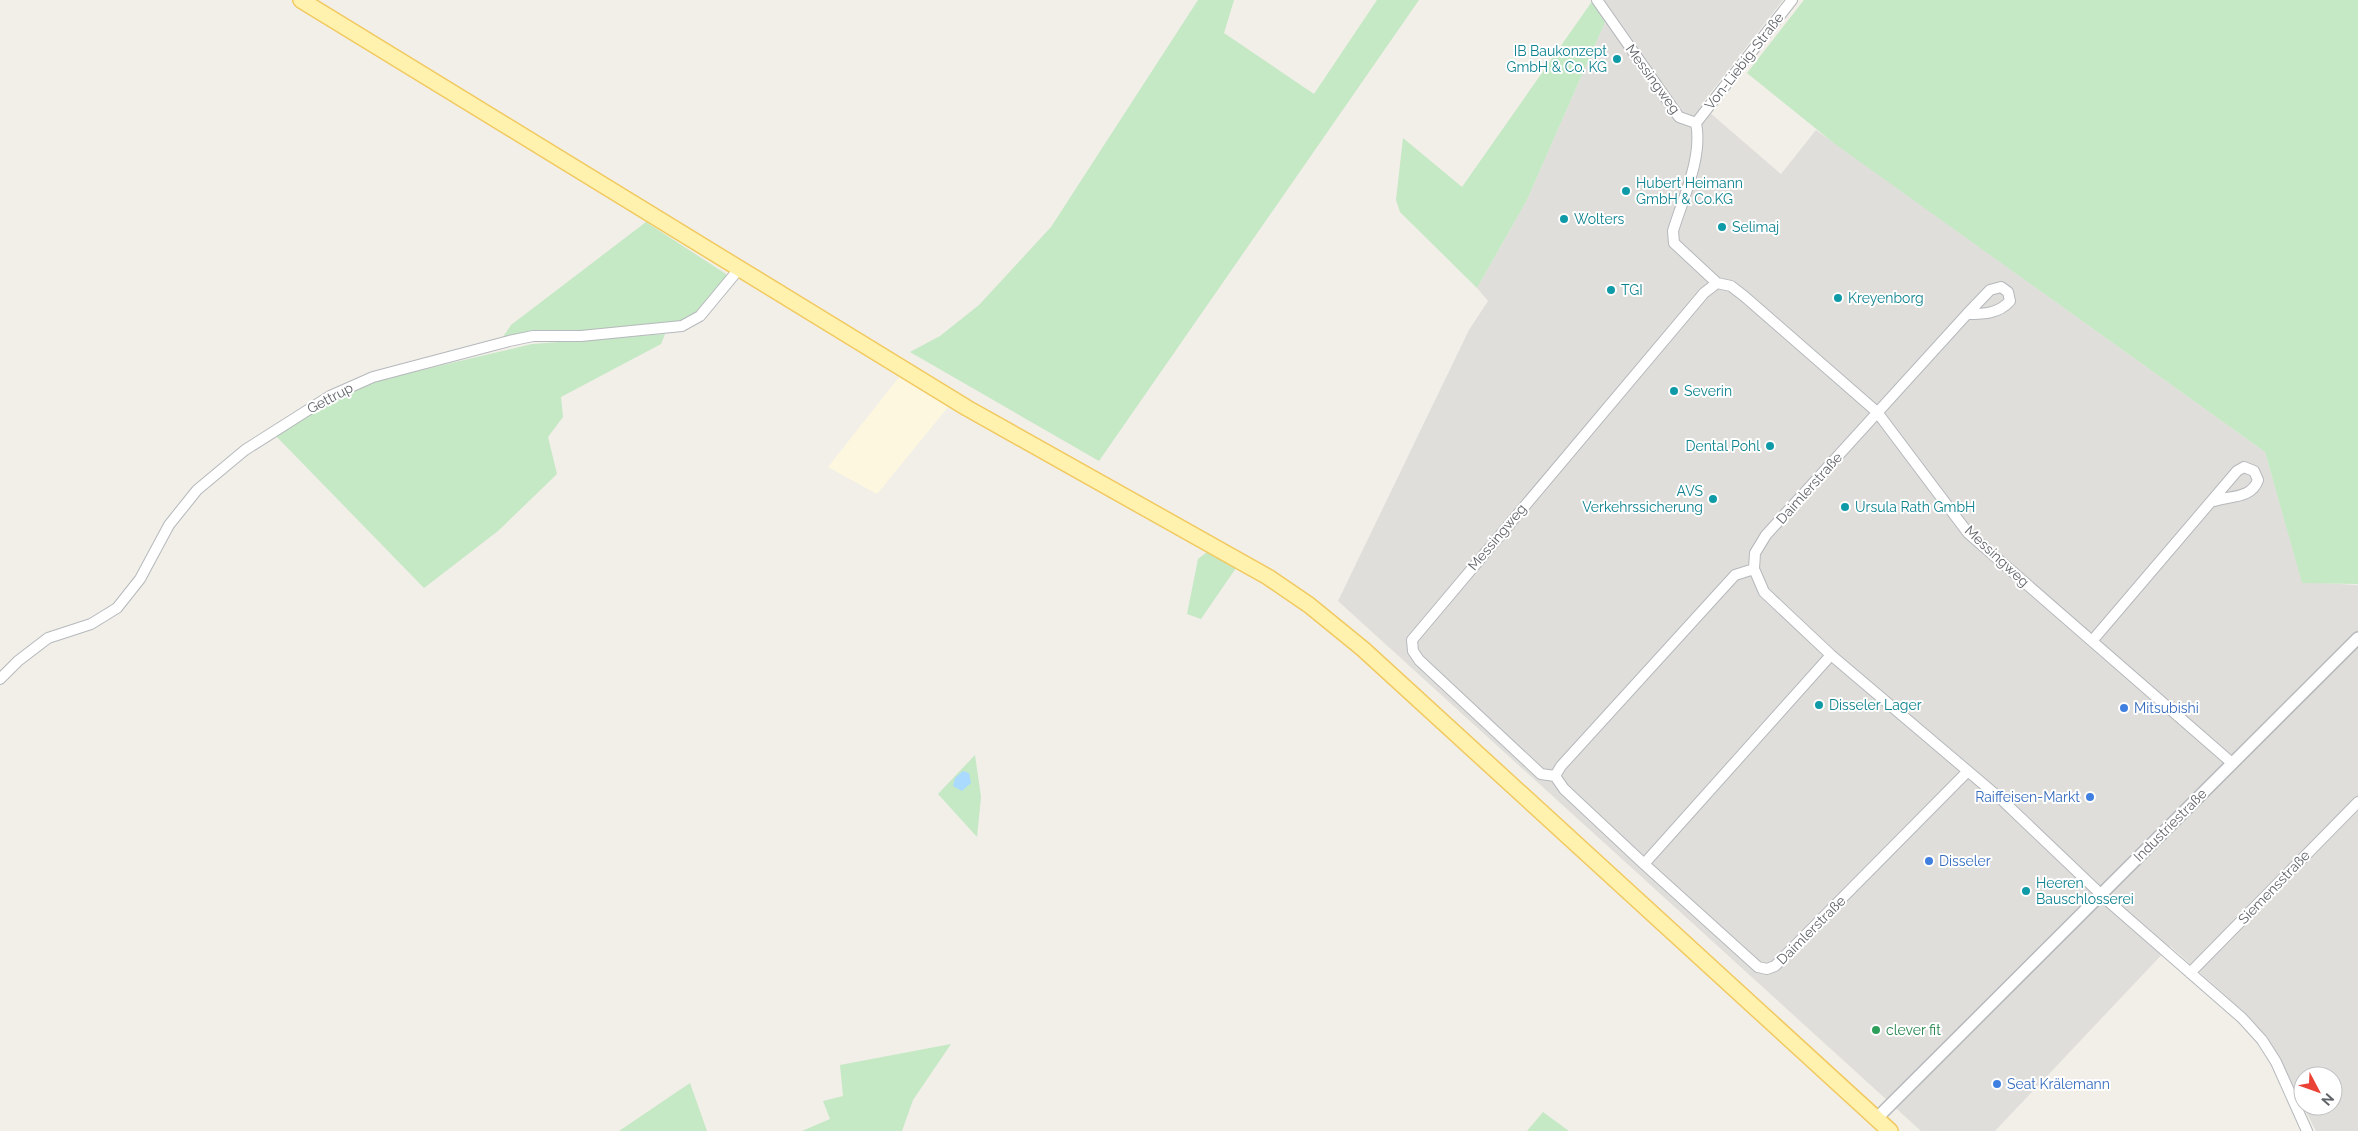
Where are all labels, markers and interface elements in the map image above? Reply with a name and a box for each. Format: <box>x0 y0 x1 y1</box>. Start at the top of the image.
street label: Von-Liebig-Straße <box>1701 10 1787 112</box>
street label: Messingweg <box>1622 41 1684 117</box>
place label: IB Baukonzept GmbH & Co. KG <box>1506 43 1607 75</box>
marker: IB Baukonzept GmbH & Co. KG <box>1611 53 1623 65</box>
place label: Hubert Heimann GmbH & Co.KG <box>1636 175 1743 207</box>
marker: Hubert Heimann GmbH & Co.KG <box>1620 185 1632 197</box>
place label: Wolters <box>1574 211 1625 227</box>
marker: Wolters <box>1558 213 1570 225</box>
place label: Selimaj <box>1732 219 1779 235</box>
marker: Selimaj <box>1716 221 1728 233</box>
place label: TGI <box>1621 282 1643 298</box>
marker: TGI <box>1605 284 1617 296</box>
place label: Kreyenborg <box>1848 290 1924 306</box>
marker: Kreyenborg <box>1832 292 1844 304</box>
street label: Gettrup <box>304 379 356 417</box>
place label: Severin <box>1684 383 1732 399</box>
marker: Severin <box>1668 385 1680 397</box>
place label: Dental Pohl <box>1686 438 1760 454</box>
marker: Dental Pohl <box>1764 440 1776 452</box>
street label: Daimlerstraße <box>1773 449 1845 527</box>
place label: AVS Verkehrssicherung <box>1582 483 1703 515</box>
marker: AVS Verkehrssicherung <box>1707 493 1719 505</box>
place label: Ursula Rath GmbH <box>1855 499 1975 515</box>
street label: Messingweg <box>1465 501 1529 573</box>
marker: Ursula Rath GmbH <box>1839 501 1851 513</box>
street label: Messingweg <box>1962 522 2032 590</box>
place label: Disseler Lager <box>1829 697 1922 713</box>
marker: Disseler Lager <box>1813 699 1825 711</box>
place label: Mitsubishi <box>2134 700 2199 716</box>
marker: Mitsubishi <box>2118 702 2130 714</box>
street label: Industriestraße <box>2130 785 2210 865</box>
place label: Raiffeisen-Markt <box>1975 789 2080 805</box>
marker: Raiffeisen-Markt <box>2084 791 2096 803</box>
street label: Siemensstraße <box>2235 847 2313 927</box>
place label: Disseler <box>1939 853 1991 869</box>
marker: Disseler <box>1923 855 1935 867</box>
place label: Heeren Bauschlosserei <box>2036 875 2134 907</box>
marker: Heeren Bauschlosserei <box>2020 885 2032 897</box>
street label: Daimlerstraße <box>1773 892 1849 968</box>
place label: clever fit <box>1886 1022 1941 1038</box>
marker: clever fit <box>1870 1024 1882 1036</box>
north arrow <box>2293 1066 2343 1116</box>
place label: Seat Krälemann <box>2007 1076 2110 1092</box>
marker: Seat Krälemann <box>1991 1078 2003 1090</box>
text: N <box>2318 1090 2337 1109</box>

